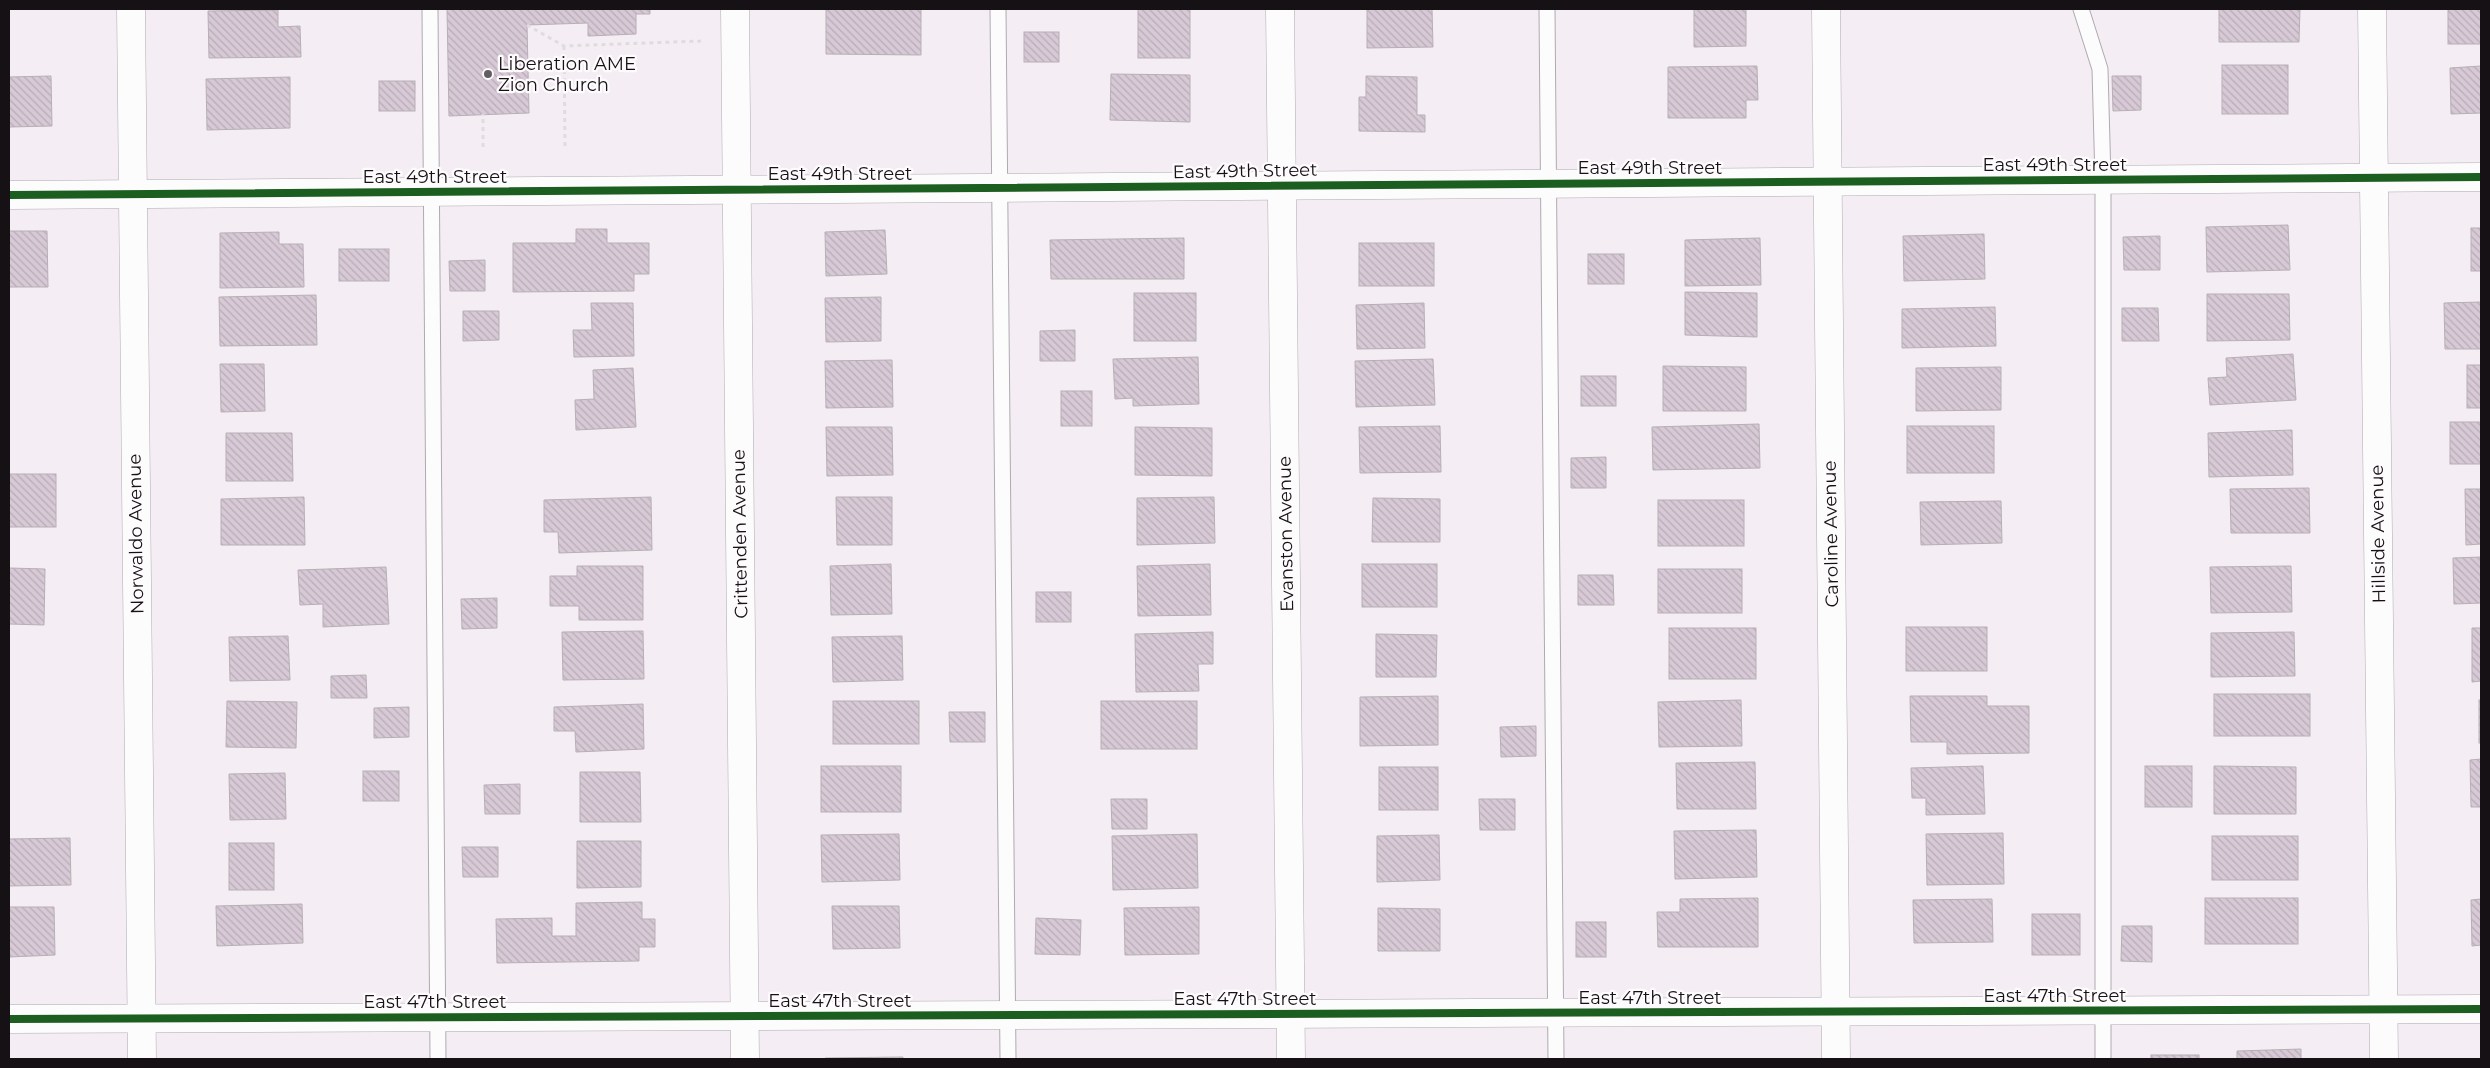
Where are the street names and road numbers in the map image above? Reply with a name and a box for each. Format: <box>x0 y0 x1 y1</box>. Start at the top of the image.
street label: East 49th Street <box>1983 154 2127 176</box>
street label: East 49th Street <box>1578 157 1722 179</box>
street label: East 49th Street <box>1172 159 1318 183</box>
street label: East 49th Street <box>768 163 912 185</box>
street label: East 49th Street <box>363 166 507 188</box>
street label: Crittenden Avenue <box>728 449 752 619</box>
street label: Norwaldo Avenue <box>124 453 148 614</box>
street label: Evanston Avenue <box>1274 456 1298 612</box>
street label: Caroline Avenue <box>1819 460 1843 608</box>
street label: Hillside Avenue <box>2366 464 2390 603</box>
street label: East 47th Street <box>1983 985 2127 1007</box>
street label: East 47th Street <box>1578 987 1722 1009</box>
street label: East 47th Street <box>1173 988 1317 1010</box>
street label: East 47th Street <box>768 990 912 1012</box>
street label: East 47th Street <box>363 991 507 1013</box>

